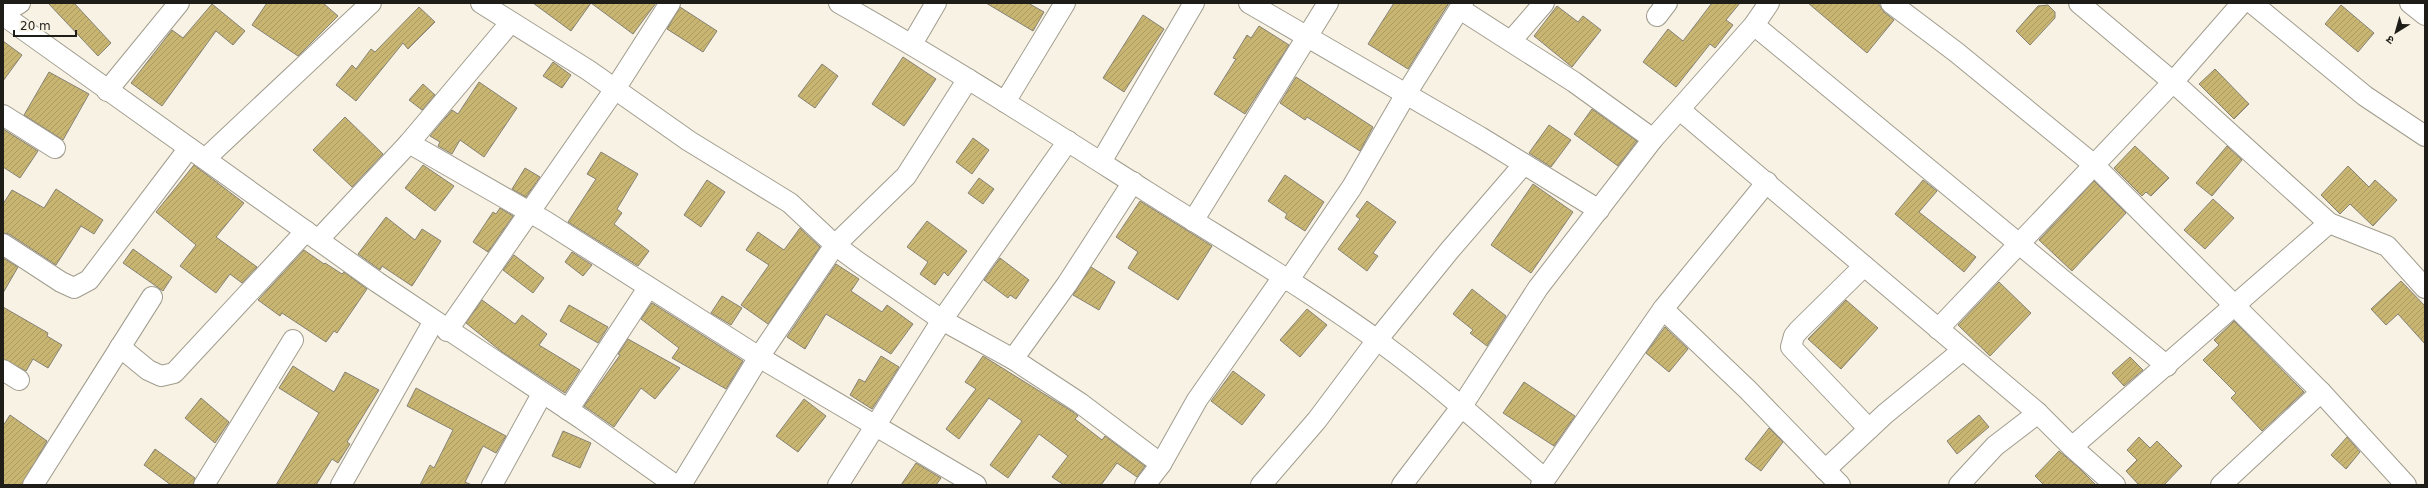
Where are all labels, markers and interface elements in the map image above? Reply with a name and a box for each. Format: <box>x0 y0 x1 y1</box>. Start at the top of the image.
scale bar <box>14 12 76 38</box>
north arrow <box>2376 12 2416 52</box>
text: 20 m <box>20 19 51 33</box>
text: उ <box>2383 32 2397 47</box>

